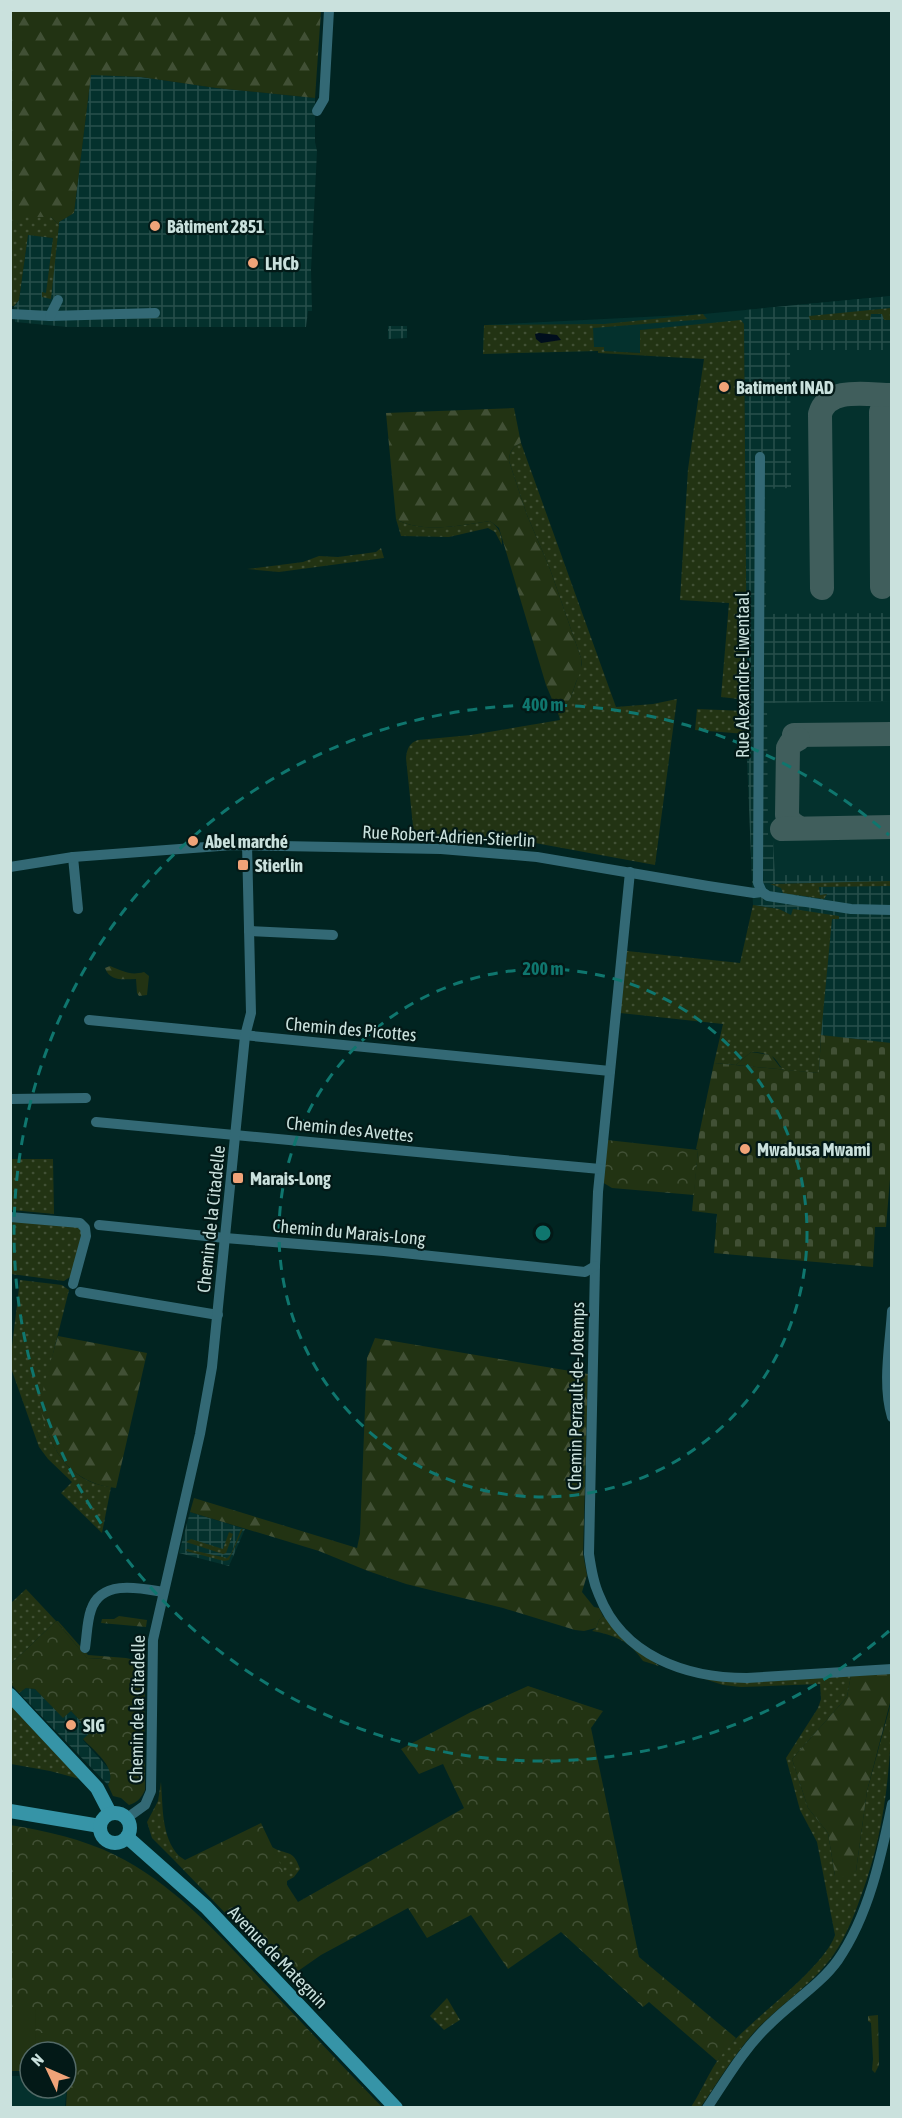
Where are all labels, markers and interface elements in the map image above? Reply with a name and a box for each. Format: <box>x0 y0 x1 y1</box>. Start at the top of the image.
place label: Bâtiment 2851 <box>167 216 265 237</box>
marker: Bâtiment 2851 <box>148 219 162 233</box>
place label: LHCb <box>265 253 299 274</box>
marker: LHCb <box>246 256 260 270</box>
place label: Batiment INAD <box>736 377 834 398</box>
marker: Batiment INAD <box>717 380 731 394</box>
street label: Rue Alexandre-Liwentaal <box>732 592 753 758</box>
text: 400 m <box>522 694 563 715</box>
street label: Rue Robert-Adrien-Stierlin <box>362 821 536 851</box>
place label: Abel marché <box>204 831 288 852</box>
marker: Abel marché <box>186 834 200 848</box>
place label: Stierlin <box>255 855 303 876</box>
marker: Stierlin <box>236 858 250 872</box>
text: 200 m <box>523 958 563 979</box>
street label: Chemin des Picottes <box>285 1013 417 1045</box>
street label: Chemin des Avettes <box>285 1112 415 1146</box>
place label: Mwabusa Mwami <box>757 1139 871 1160</box>
marker: Mwabusa Mwami <box>738 1142 752 1156</box>
street label: Chemin de la Citadelle <box>193 1144 229 1294</box>
place label: Marais-Long <box>250 1168 331 1189</box>
marker: Marais-Long <box>231 1171 245 1185</box>
street label: Chemin du Marais-Long <box>272 1215 427 1249</box>
centre of rings <box>533 1223 553 1243</box>
street label: Chemin Perrault-de-Jotemps <box>564 1302 588 1490</box>
street label: Chemin de la Citadelle <box>125 1635 149 1783</box>
place label: SIG <box>83 1715 105 1736</box>
marker: SIG <box>64 1718 78 1732</box>
street label: Avenue de Mategnin <box>224 1901 332 2013</box>
north arrow <box>18 2040 78 2100</box>
text: N <box>27 2050 47 2069</box>

